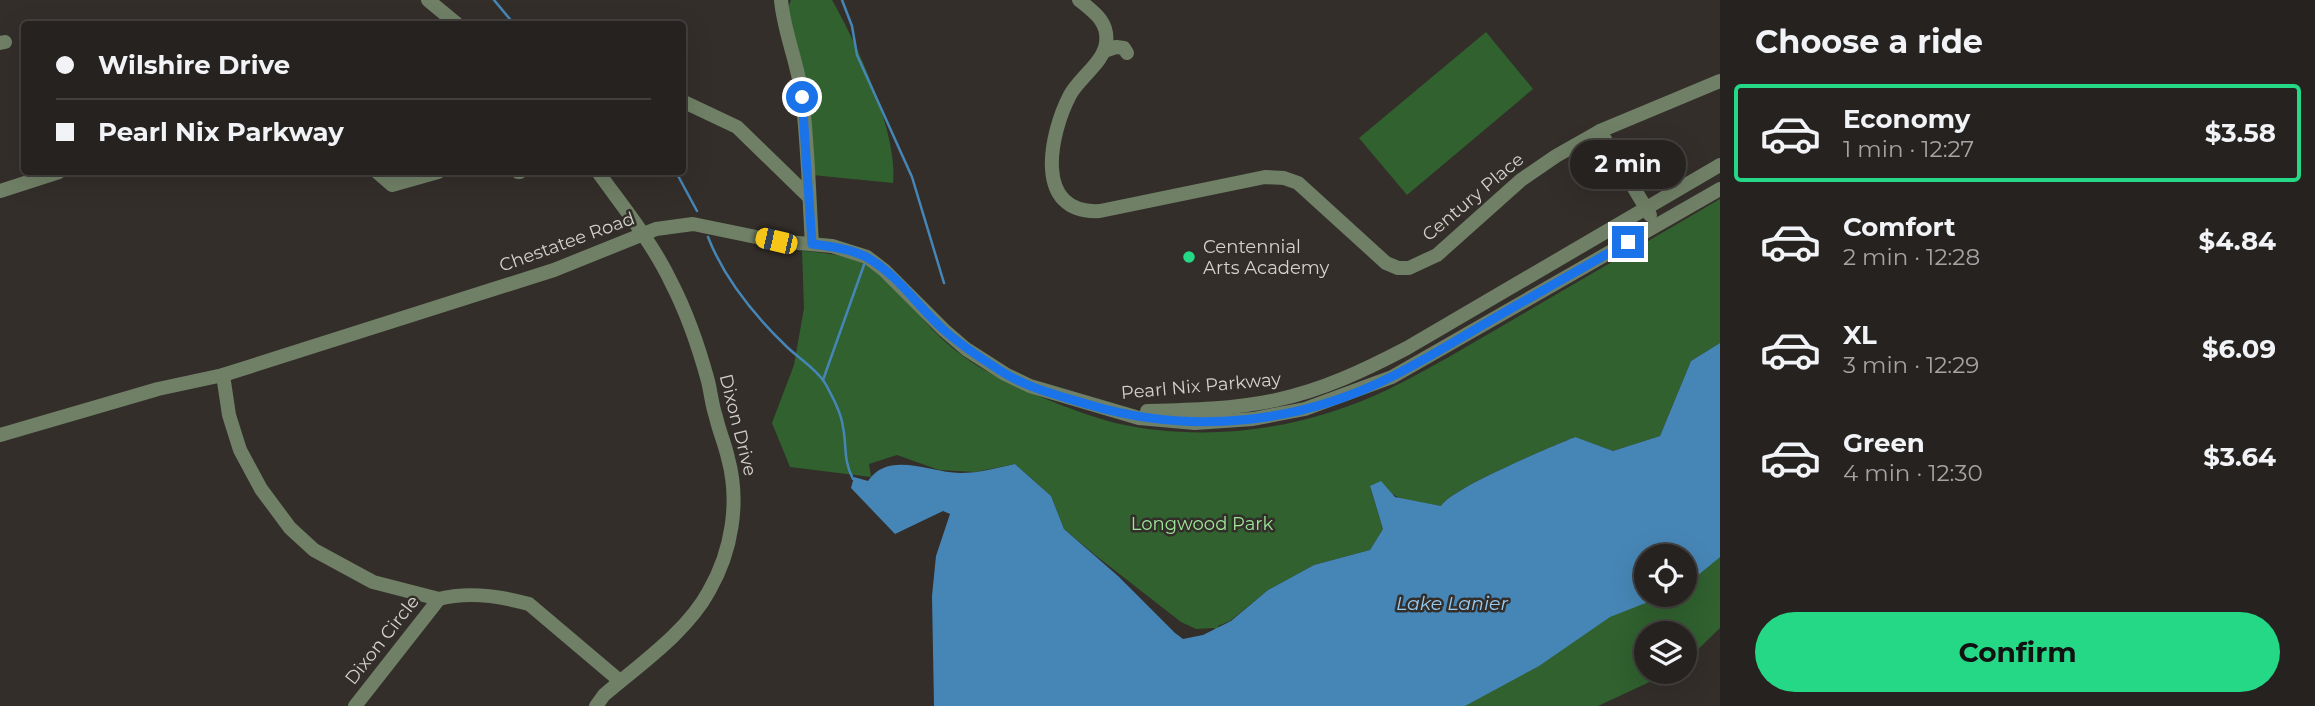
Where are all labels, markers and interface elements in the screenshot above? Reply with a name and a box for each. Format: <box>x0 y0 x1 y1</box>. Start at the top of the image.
text: Choose a ride <box>1755 22 1983 61</box>
text: Wilshire Drive <box>98 49 290 81</box>
route start <box>786 81 818 113</box>
icon: car <box>1759 102 1822 165</box>
text: Economy <box>1843 103 1970 135</box>
text: Pearl Nix Parkway <box>98 116 344 148</box>
text: $3.58 <box>2205 117 2276 149</box>
text: 1 min · 12:27 <box>1843 135 1974 163</box>
callout: 2 min <box>1570 140 1686 190</box>
street label: Century Place <box>1418 148 1528 246</box>
text: 2 min <box>1594 150 1662 178</box>
street label: Chestatee Road <box>496 207 638 277</box>
icon: car <box>1759 210 1822 273</box>
text: Comfort <box>1843 211 1955 243</box>
text: $4.84 <box>2199 225 2276 257</box>
car <box>754 226 799 256</box>
route end <box>1612 226 1644 258</box>
place label: Centennial Arts Academy <box>1203 236 1330 279</box>
text: 2 min · 12:28 <box>1843 243 1980 271</box>
marker: Centennial Arts Academy <box>1181 249 1197 265</box>
icon: car <box>1759 318 1822 381</box>
text: XL <box>1843 319 1877 351</box>
text: $6.09 <box>2202 333 2276 365</box>
text: 3 min · 12:29 <box>1843 351 1979 379</box>
street label: Pearl Nix Parkway <box>1120 368 1282 404</box>
street label: Dixon Drive <box>715 372 761 478</box>
icon: car <box>1759 426 1822 489</box>
text: Green <box>1843 427 1925 459</box>
text: $3.64 <box>2203 441 2276 473</box>
text: 4 min · 12:30 <box>1843 459 1983 487</box>
park label: Longwood Park <box>1131 513 1273 535</box>
map controls <box>1634 544 1697 684</box>
button: locate <box>1634 544 1697 607</box>
street label: Dixon Circle <box>340 591 424 689</box>
water label: Lake Lanier <box>1396 592 1508 615</box>
button: Confirm <box>1755 612 2280 692</box>
button: layers <box>1634 621 1697 684</box>

